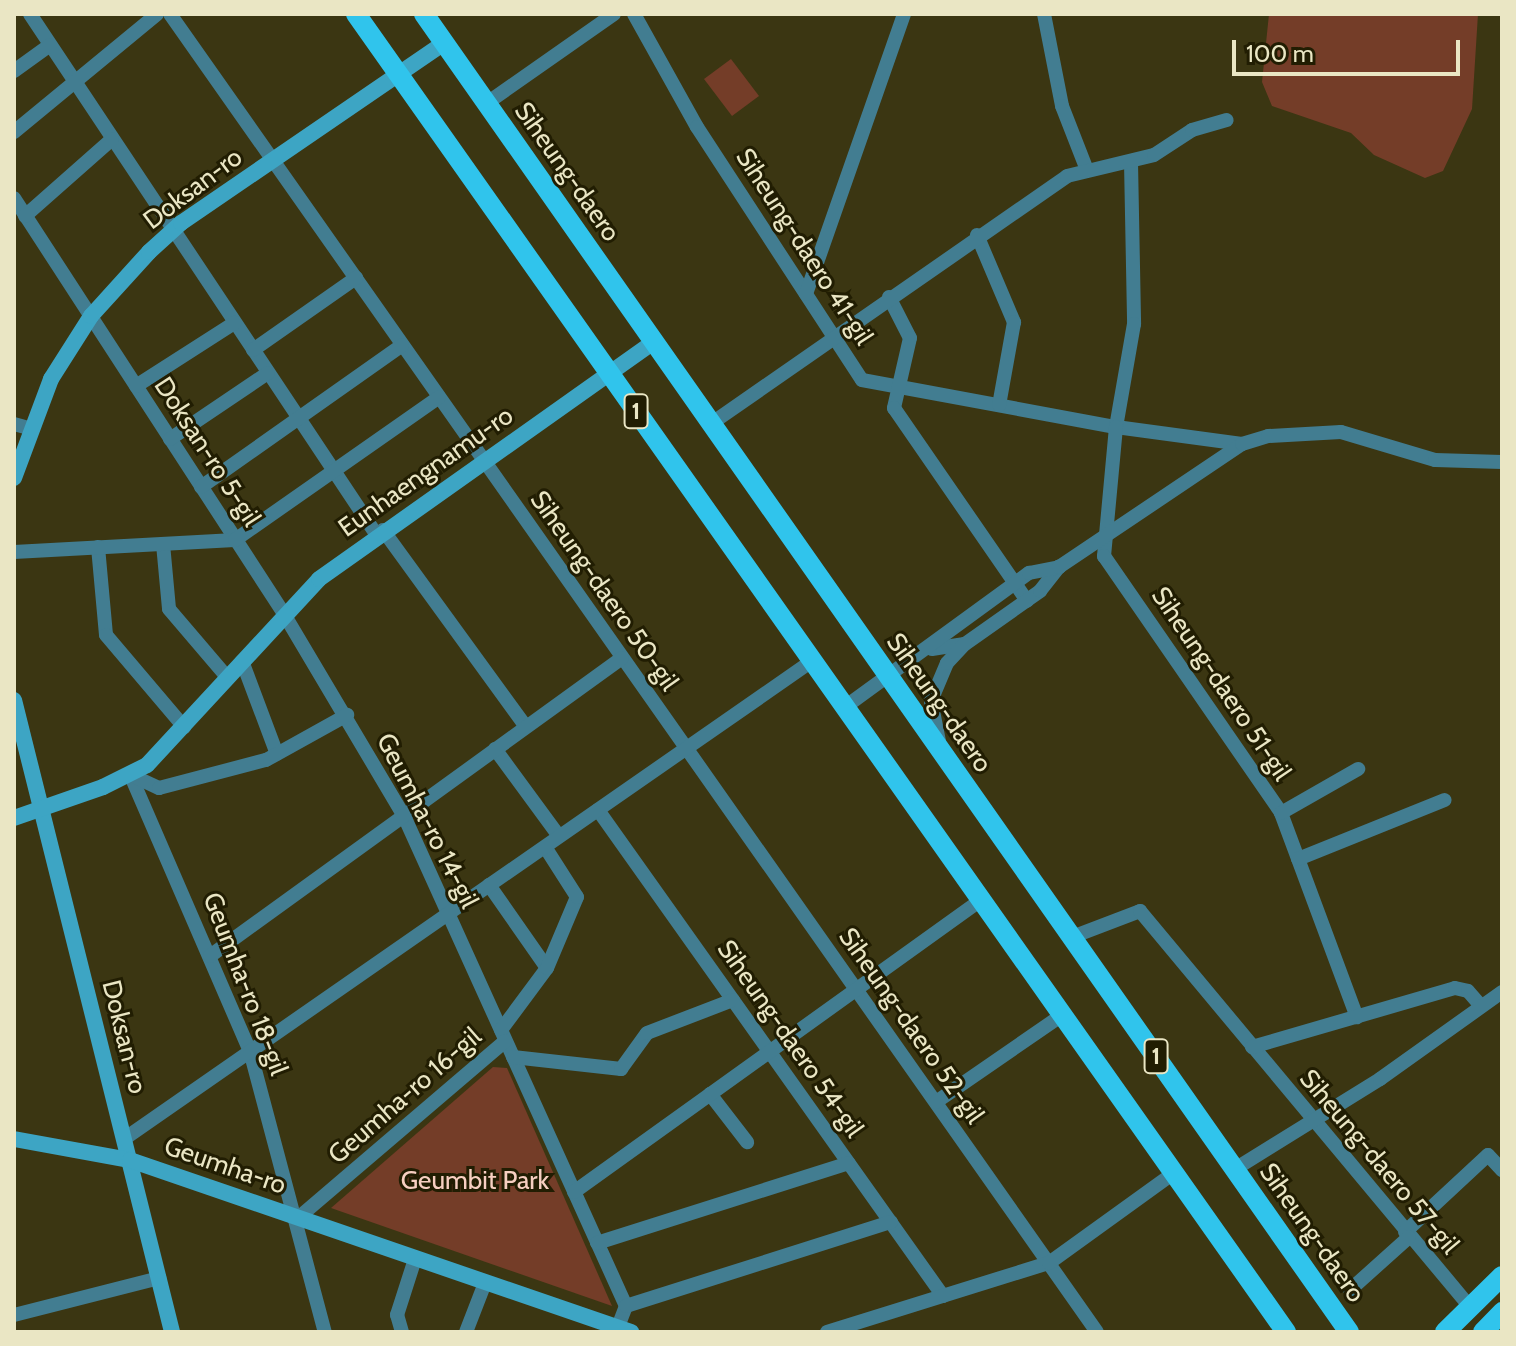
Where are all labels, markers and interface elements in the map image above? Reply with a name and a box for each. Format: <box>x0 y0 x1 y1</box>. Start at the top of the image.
scale bar <box>1236 24 1464 74</box>
text: 100 m <box>1246 39 1314 68</box>
street label: Siheung-daero <box>508 97 626 247</box>
street label: Doksan-ro <box>137 142 249 236</box>
street label: Siheung-daero 41-gil <box>729 143 879 351</box>
street label: Doksan-ro 5-gil <box>147 372 267 532</box>
road number: 1 <box>622 391 650 431</box>
street label: Eunhaengnamu-ro <box>333 400 519 544</box>
street label: Siheung-daero 50-gil <box>523 485 685 697</box>
street label: Siheung-daero 51-gil <box>1145 581 1297 787</box>
street label: Siheung-daero <box>880 628 998 778</box>
street label: Geumha-ro 14-gil <box>369 728 485 914</box>
street label: Geumha-ro 18-gil <box>196 888 294 1080</box>
street label: Siheung-daero 52-gil <box>832 922 990 1130</box>
street label: Siheung-daero 54-gil <box>710 934 870 1144</box>
street label: Doksan-ro <box>95 977 153 1097</box>
street label: Geumha-ro 16-gil <box>322 1021 488 1171</box>
road number: 1 <box>1142 1036 1170 1076</box>
street label: Siheung-daero 57-gil <box>1293 1063 1465 1261</box>
street label: Geumha-ro <box>160 1131 290 1201</box>
street label: Siheung-daero <box>1253 1158 1371 1308</box>
park label: Geumbit Park <box>401 1165 549 1197</box>

